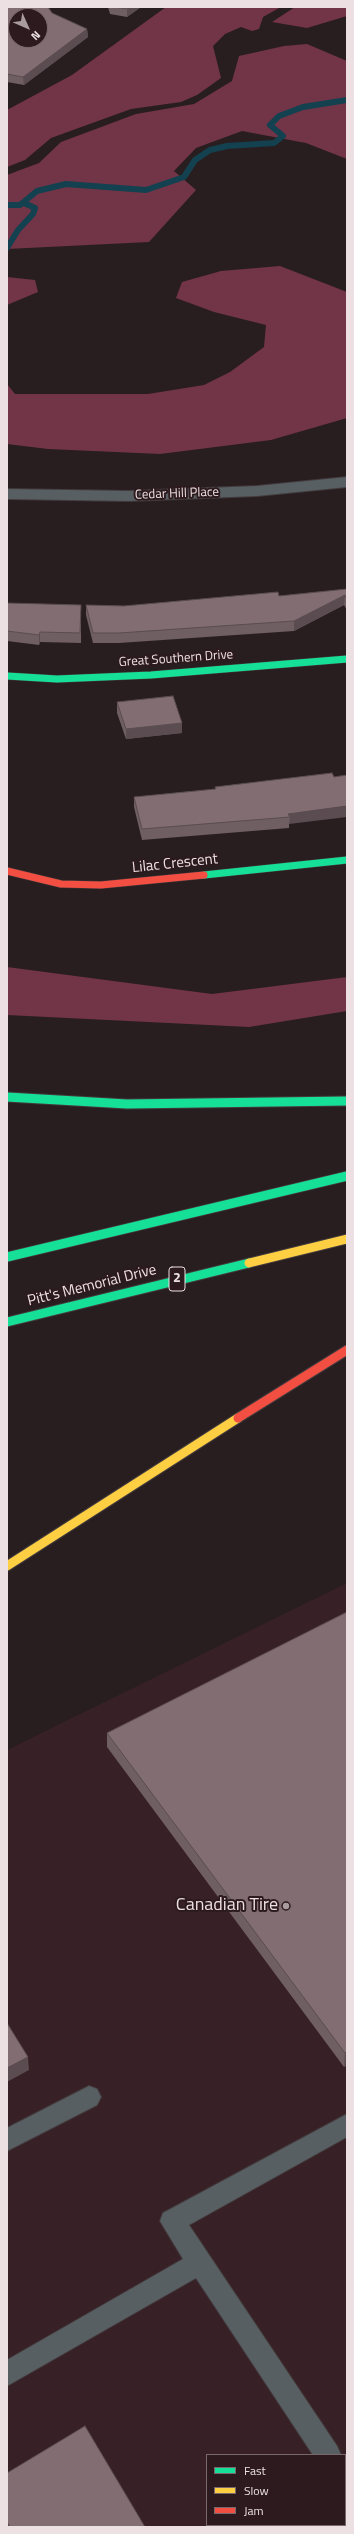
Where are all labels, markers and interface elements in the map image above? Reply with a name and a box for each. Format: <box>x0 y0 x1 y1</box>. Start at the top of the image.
north arrow <box>8 8 48 48</box>
text: N <box>27 27 44 44</box>
street label: Cedar Hill Place <box>135 485 219 503</box>
street label: Great Southern Drive <box>118 647 234 671</box>
street label: Lilac Crescent <box>131 851 219 877</box>
street label: Pitt's Memorial Drive <box>26 1261 158 1311</box>
road number: 2 <box>169 1267 185 1291</box>
place label: Canadian Tire <box>176 1895 278 1917</box>
marker: Canadian Tire <box>281 1901 291 1911</box>
legend <box>206 2454 346 2526</box>
text: Fast <box>244 2461 266 2480</box>
text: Slow <box>244 2481 269 2500</box>
text: Jam <box>244 2501 264 2520</box>

